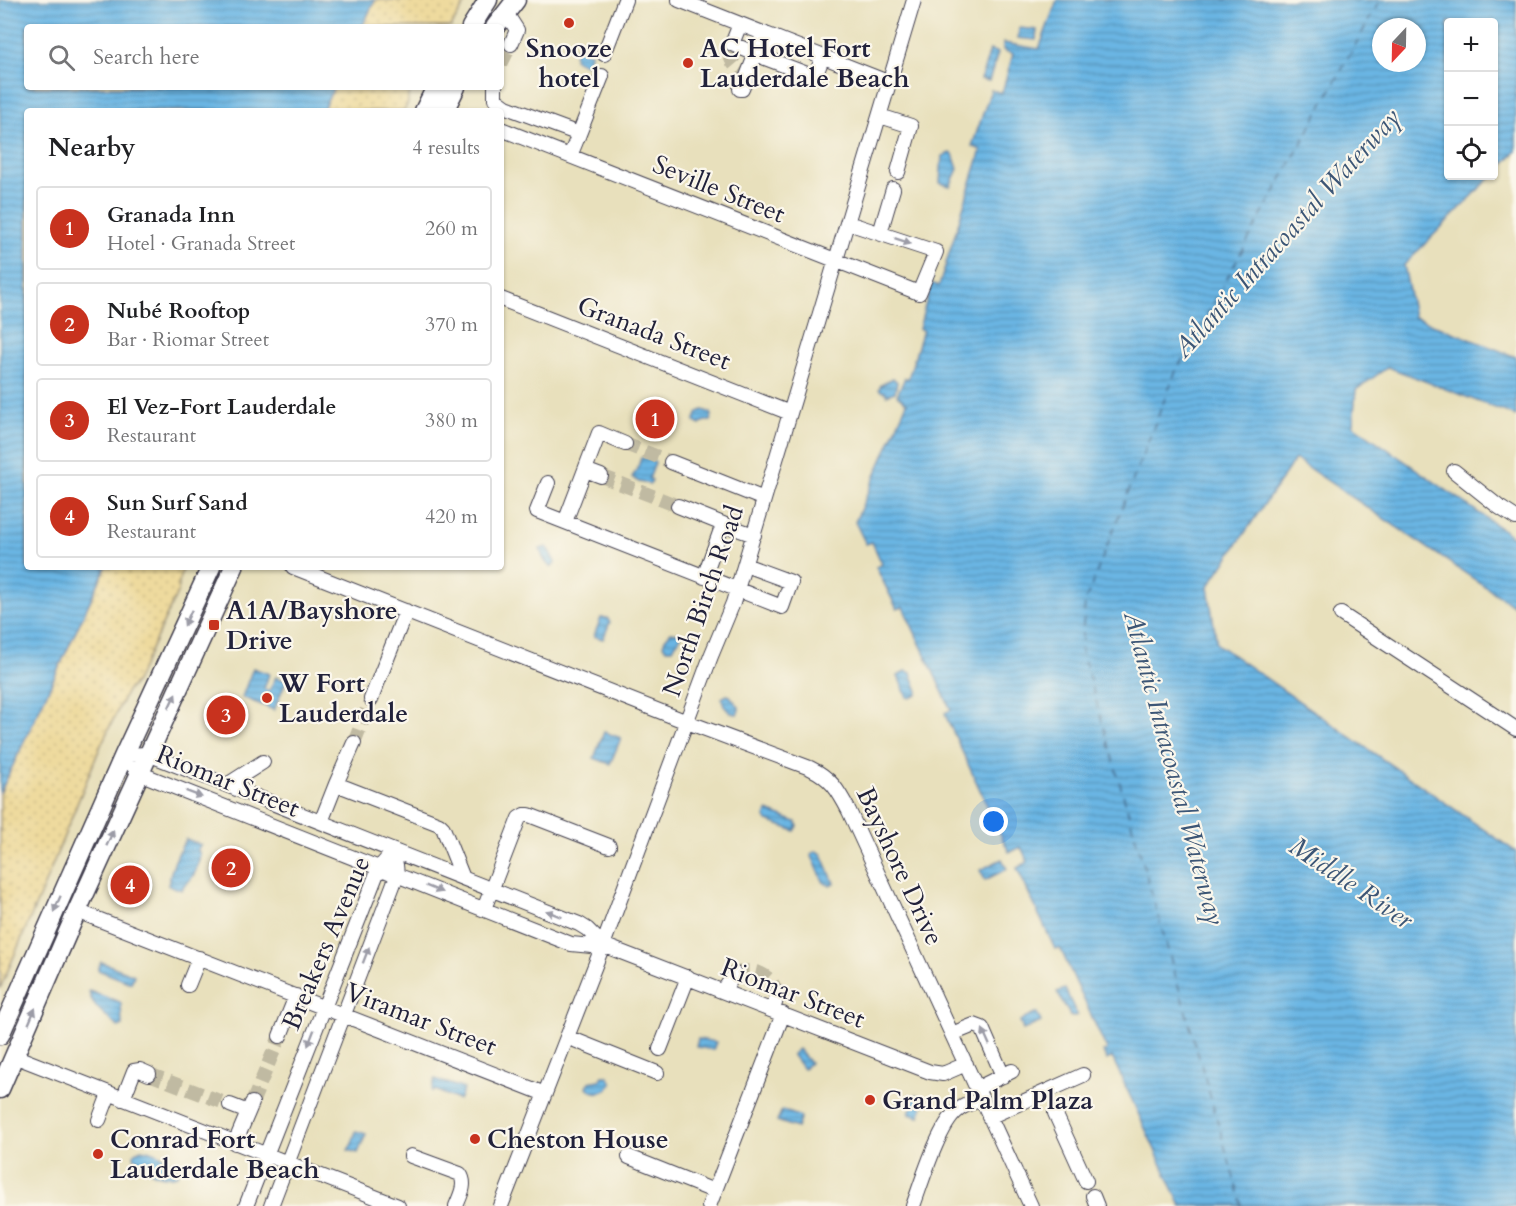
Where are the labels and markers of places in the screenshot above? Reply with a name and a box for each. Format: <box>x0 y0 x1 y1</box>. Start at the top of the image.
marker: Snooze hotel <box>562 16 576 30</box>
place label: Snooze hotel <box>526 31 612 96</box>
place label: AC Hotel Fort Lauderdale Beach <box>700 31 909 96</box>
marker: AC Hotel Fort Lauderdale Beach <box>681 56 695 70</box>
pin: 1 <box>636 396 674 442</box>
place label: A1A/Bayshore Drive <box>226 593 398 658</box>
marker: A1A/Bayshore Drive <box>207 618 221 632</box>
place label: W Fort Lauderdale <box>278 666 408 731</box>
marker: W Fort Lauderdale <box>260 691 274 705</box>
pin: 3 <box>206 692 246 738</box>
pin: 2 <box>212 846 250 890</box>
pin: 4 <box>110 862 150 908</box>
place label: Grand Palm Plaza <box>882 1083 1093 1118</box>
marker: Grand Palm Plaza <box>863 1093 877 1107</box>
place label: Conrad Fort Lauderdale Beach <box>110 1122 319 1187</box>
place label: Cheston House <box>487 1122 669 1157</box>
marker: Cheston House <box>468 1132 482 1146</box>
marker: Conrad Fort Lauderdale Beach <box>91 1147 105 1161</box>

